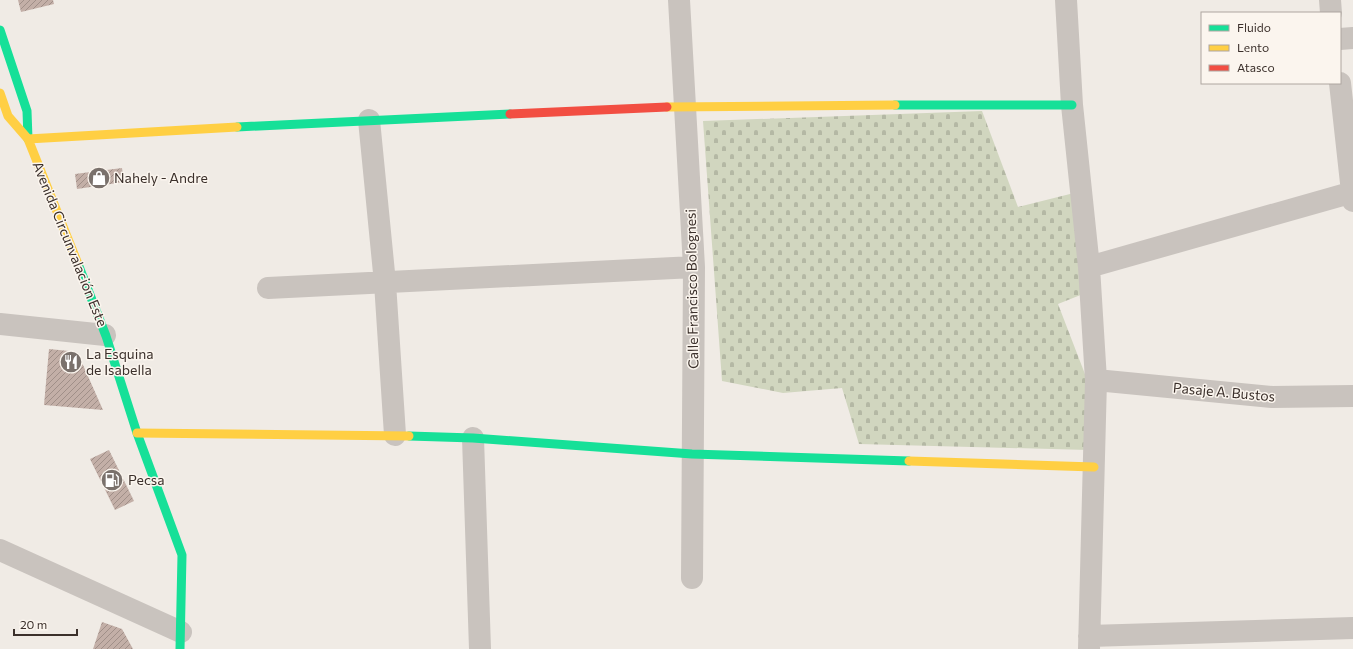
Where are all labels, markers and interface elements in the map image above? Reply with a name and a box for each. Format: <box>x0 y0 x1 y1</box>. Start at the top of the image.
legend <box>1201 12 1341 84</box>
text: Fluido <box>1237 20 1271 34</box>
text: Lento <box>1237 40 1269 54</box>
text: Atasco <box>1237 60 1275 74</box>
street label: Avenida Circunvalación Este <box>29 159 111 329</box>
shop icon: Nahely - Andre <box>86 165 112 191</box>
place label: Nahely - Andre <box>114 169 208 186</box>
street label: Calle Francisco Bolognesi <box>682 209 701 369</box>
place label: La Esquina de Isabella <box>86 345 154 378</box>
restaurant icon: La Esquina de Isabella <box>58 349 84 375</box>
street label: Pasaje A. Bustos <box>1172 379 1276 404</box>
fuel station icon: Pecsa <box>99 467 125 493</box>
place label: Pecsa <box>128 471 165 488</box>
scale bar <box>14 611 77 637</box>
text: 20 m <box>20 617 47 631</box>

